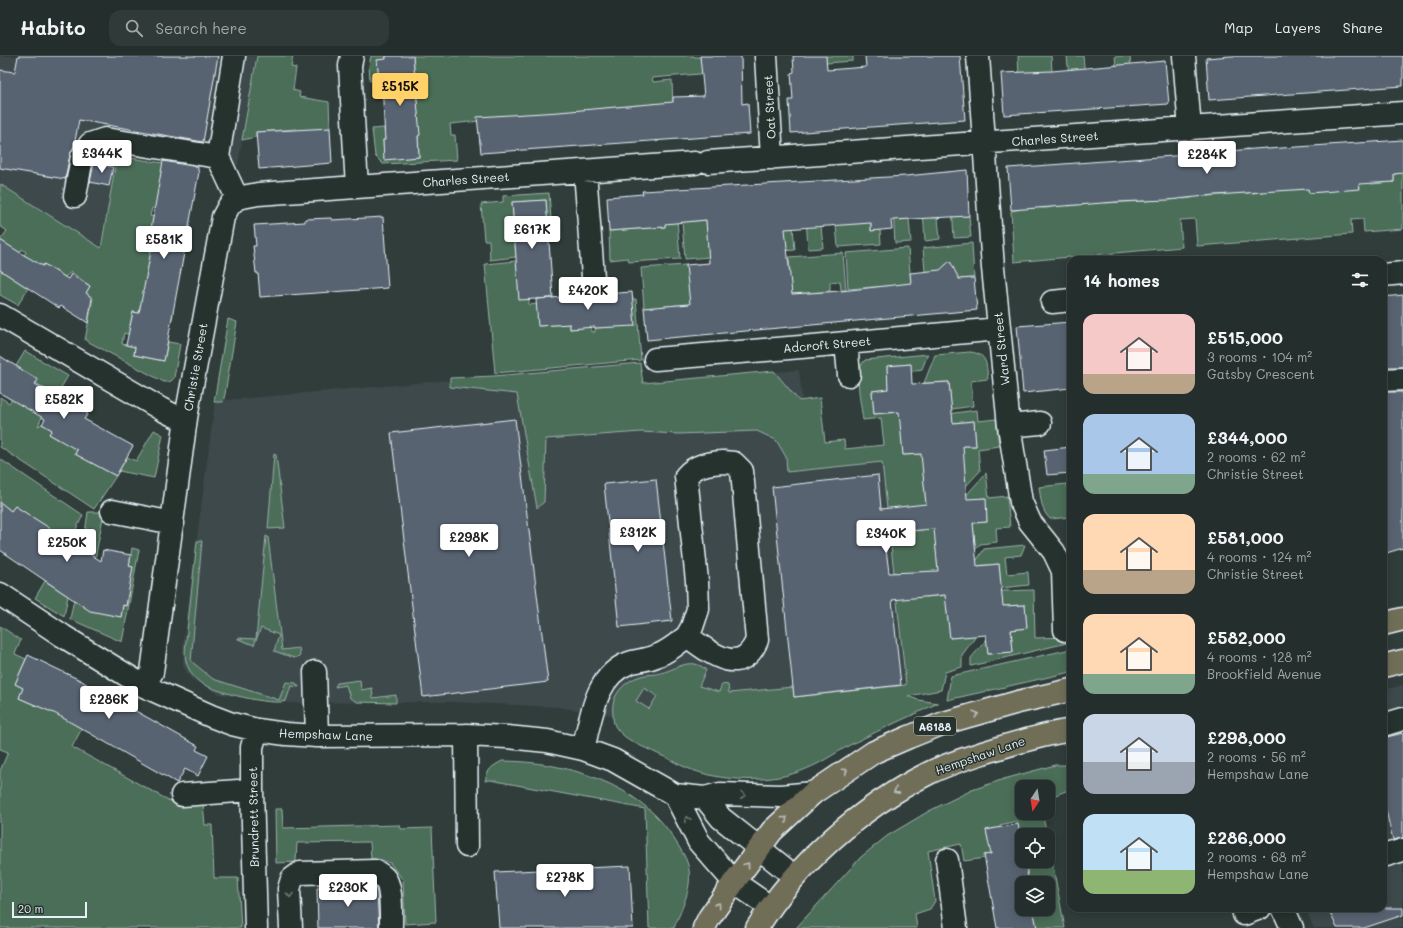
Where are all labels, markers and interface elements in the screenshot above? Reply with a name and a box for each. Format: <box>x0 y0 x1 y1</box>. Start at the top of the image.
search box <box>109 10 389 46</box>
text: Habito <box>20 15 85 40</box>
icon: search <box>123 17 145 39</box>
text: Search here <box>155 18 247 38</box>
text: Map <box>1224 18 1253 37</box>
text: Layers <box>1275 18 1321 37</box>
text: Share <box>1343 18 1383 37</box>
pin: £515K <box>372 73 428 107</box>
street label: Oat Street <box>759 74 779 140</box>
text: £515K <box>381 77 419 94</box>
street label: Charles Street <box>1011 127 1099 149</box>
pin: £344K <box>74 140 130 174</box>
pin: £284K <box>1179 141 1235 175</box>
text: £344K <box>82 144 122 161</box>
text: £284K <box>1187 145 1227 162</box>
street label: Charles Street <box>422 168 510 190</box>
pin: £617K <box>504 216 560 250</box>
text: £617K <box>513 220 551 237</box>
pin: £581K <box>136 226 192 260</box>
text: £581K <box>145 230 183 247</box>
text: 14 homes <box>1083 269 1160 291</box>
icon: filters <box>1349 269 1371 291</box>
pin: £420K <box>560 277 616 311</box>
text: £420K <box>568 281 608 298</box>
street label: Ward Street <box>989 312 1013 386</box>
street label: Christie Street <box>179 322 211 412</box>
text: £515,000 <box>1207 326 1283 348</box>
icon: home <box>1115 330 1163 378</box>
street label: Adcroft Street <box>782 332 872 356</box>
text: 3 rooms · 104 m² <box>1207 348 1312 365</box>
text: Gatsby Crescent <box>1207 365 1315 382</box>
pin: £582K <box>36 386 92 420</box>
text: £582K <box>44 390 84 407</box>
text: £344,000 <box>1207 426 1287 448</box>
icon: home <box>1115 430 1163 478</box>
text: 2 rooms · 62 m² <box>1207 448 1306 465</box>
text: Christie Street <box>1207 465 1304 482</box>
pin: £312K <box>610 519 666 553</box>
pin: £340K <box>858 520 914 554</box>
text: £312K <box>619 523 657 540</box>
pin: £298K <box>441 524 497 558</box>
text: £340K <box>865 524 907 541</box>
text: £581,000 <box>1207 526 1284 548</box>
text: £298K <box>449 528 489 545</box>
pin: £250K <box>39 529 95 563</box>
icon: home <box>1115 530 1163 578</box>
text: £250K <box>47 533 87 550</box>
text: 4 rooms · 124 m² <box>1207 548 1312 565</box>
text: Christie Street <box>1207 565 1304 582</box>
text: £582,000 <box>1207 626 1286 648</box>
icon: home <box>1115 630 1163 678</box>
text: 4 rooms · 128 m² <box>1207 648 1312 665</box>
text: Brookfield Avenue <box>1207 665 1322 682</box>
pin: £286K <box>81 686 137 720</box>
text: £286K <box>89 690 129 707</box>
one-way arrow <box>972 710 979 719</box>
road number: A6188 <box>914 717 956 735</box>
street label: Hempshaw Lane <box>279 724 373 744</box>
text: £298,000 <box>1207 726 1286 748</box>
icon: home <box>1115 730 1163 778</box>
street label: Hempshaw Lane <box>933 732 1027 778</box>
text: 2 rooms · 56 m² <box>1207 748 1306 765</box>
text: Hempshaw Lane <box>1207 765 1309 782</box>
street label: Brundrett Street <box>244 767 262 867</box>
one-way arrow <box>841 769 848 776</box>
north arrow <box>1015 780 1055 820</box>
map controls <box>1015 780 1055 916</box>
one-way arrow <box>892 787 900 794</box>
one-way arrow <box>740 791 746 799</box>
one-way arrow <box>684 815 692 823</box>
one-way arrow <box>780 817 788 824</box>
text: £286,000 <box>1207 826 1286 848</box>
button: locate <box>1015 828 1055 868</box>
icon: home <box>1115 830 1163 878</box>
text: 2 rooms · 68 m² <box>1207 848 1306 865</box>
one-way arrow <box>742 863 749 870</box>
pin: £278K <box>537 864 593 898</box>
text: Hempshaw Lane <box>1207 865 1309 882</box>
text: £278K <box>545 868 585 885</box>
pin: £230K <box>320 874 376 908</box>
button: layers <box>1015 876 1055 916</box>
text: £230K <box>328 878 368 895</box>
one-way arrow <box>286 892 294 898</box>
scale bar <box>12 900 87 919</box>
text: 20 m <box>18 901 43 916</box>
one-way arrow <box>713 902 720 909</box>

